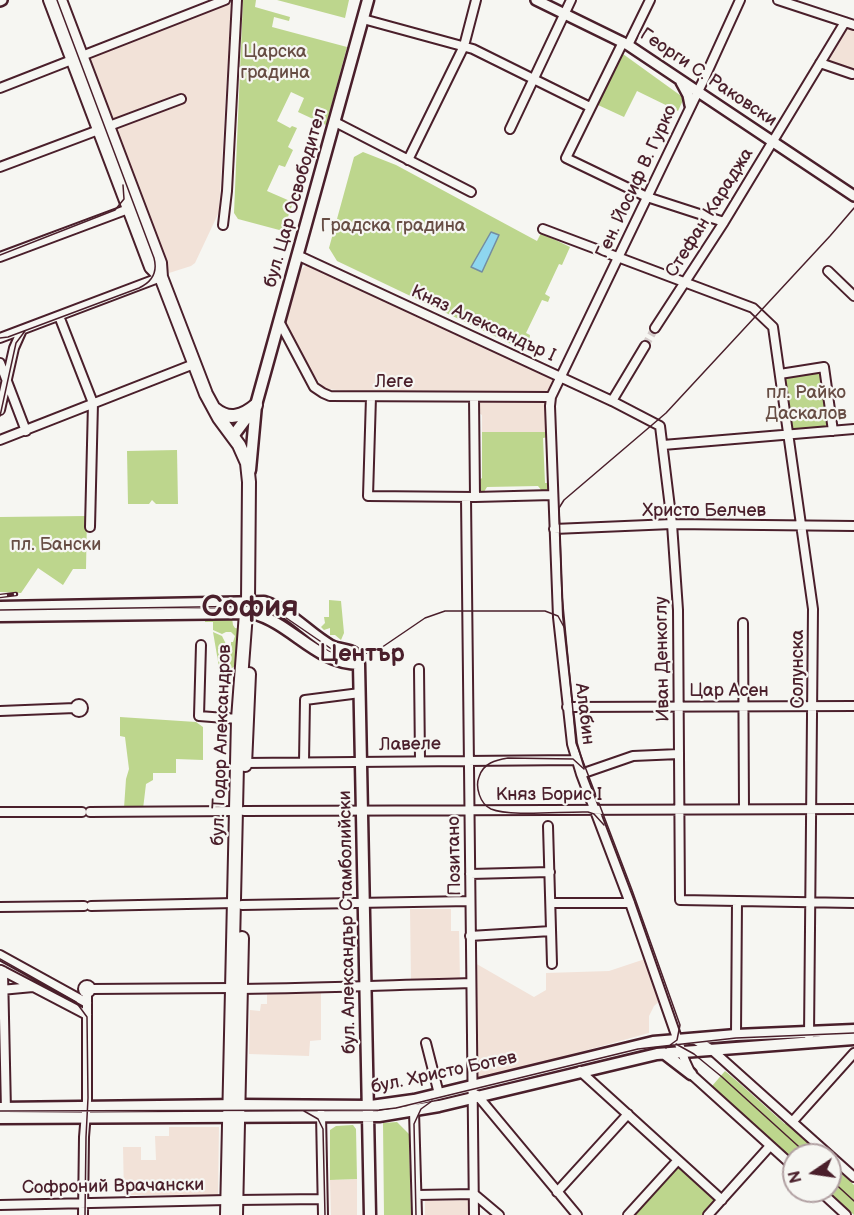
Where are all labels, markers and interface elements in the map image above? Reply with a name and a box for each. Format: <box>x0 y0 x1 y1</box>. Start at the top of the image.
street label: Георги С. Раковски <box>635 24 781 132</box>
park label: Царска градина <box>240 41 310 84</box>
street label: Ген. Йосиф В. Гурко <box>592 102 682 262</box>
street label: бул. Цар Освободител <box>260 106 332 290</box>
street label: Стефан Караджа <box>662 144 758 282</box>
park label: Градска градина <box>321 215 465 237</box>
street label: Княз Александър I <box>407 281 559 367</box>
street label: Леге <box>375 371 413 393</box>
park label: пл. Райко Даскалов <box>765 382 847 424</box>
street label: Христо Белчев <box>642 500 766 522</box>
park label: пл. Бански <box>11 534 101 556</box>
district label: София <box>201 590 299 626</box>
street label: Иван Денкоглу <box>651 596 675 722</box>
street label: Солунска <box>787 630 809 708</box>
district label: Център <box>319 641 405 669</box>
street label: бул. Тодор Александров <box>208 644 236 846</box>
street label: Цар Асен <box>689 680 769 702</box>
street label: Алабин <box>570 682 598 746</box>
street label: Лавеле <box>379 734 441 756</box>
street label: Княз Борис I <box>496 784 602 806</box>
street label: бул. Александър Стамболийски <box>335 790 361 1054</box>
street label: Позитано <box>444 816 466 896</box>
street label: бул. Христо Ботев <box>369 1047 519 1099</box>
north arrow <box>782 1143 842 1203</box>
text: N <box>785 1169 807 1185</box>
street label: Софроний Врачански <box>22 1175 204 1199</box>

